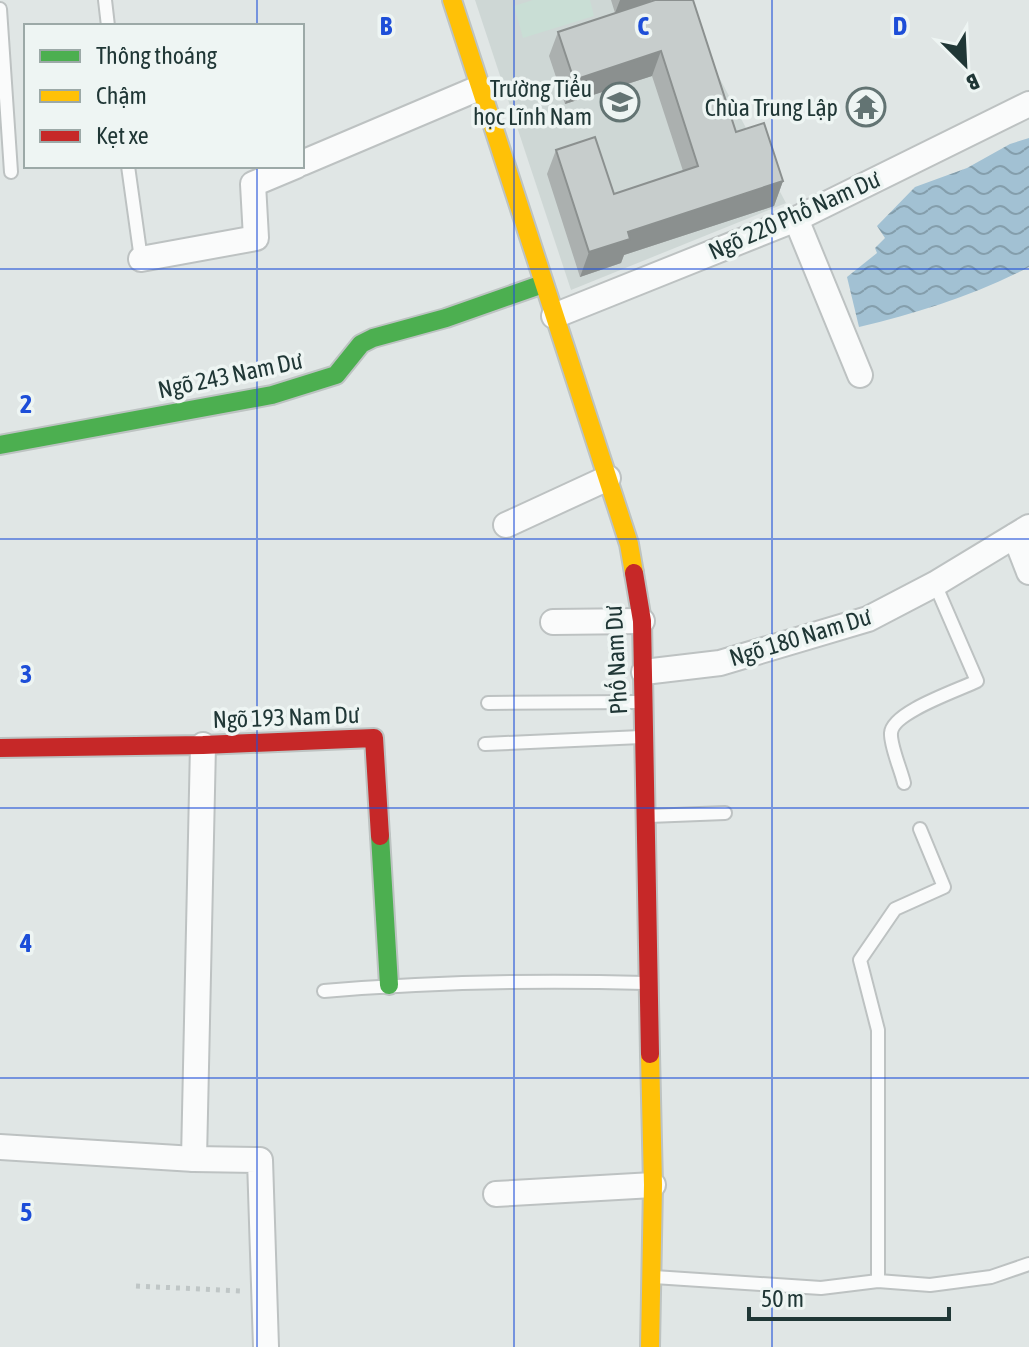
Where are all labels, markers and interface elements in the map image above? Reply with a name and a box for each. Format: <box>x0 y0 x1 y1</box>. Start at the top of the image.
text: B <box>380 11 393 41</box>
text: C <box>637 11 649 41</box>
text: D <box>893 11 907 41</box>
legend <box>24 24 304 168</box>
north arrow <box>925 24 1005 104</box>
text: Thông thoáng <box>96 42 218 69</box>
text: B <box>963 68 983 96</box>
place label: Trường Tiểu học Lĩnh Nam <box>473 73 592 130</box>
school or university icon: Trường Tiểu học Lĩnh Nam <box>599 81 641 123</box>
text: Chậm <box>96 82 147 109</box>
temple icon: Chùa Trung Lập <box>845 86 887 128</box>
place label: Chùa Trung Lập <box>705 94 838 121</box>
text: Kẹt xe <box>96 122 149 149</box>
street label: Ngõ 220 Phố Nam Dư <box>704 165 884 265</box>
street label: Ngõ 243 Nam Dư <box>155 346 305 403</box>
text: 2 <box>20 389 32 419</box>
street label: Ngõ 180 Nam Dư <box>726 603 874 671</box>
street label: Phố Nam Dư <box>600 605 632 715</box>
text: 3 <box>20 659 32 689</box>
street label: Ngõ 193 Nam Dư <box>212 701 360 733</box>
text: 4 <box>19 928 32 958</box>
text: 5 <box>20 1197 32 1227</box>
scale bar <box>749 1271 949 1321</box>
text: 50 m <box>761 1285 804 1312</box>

